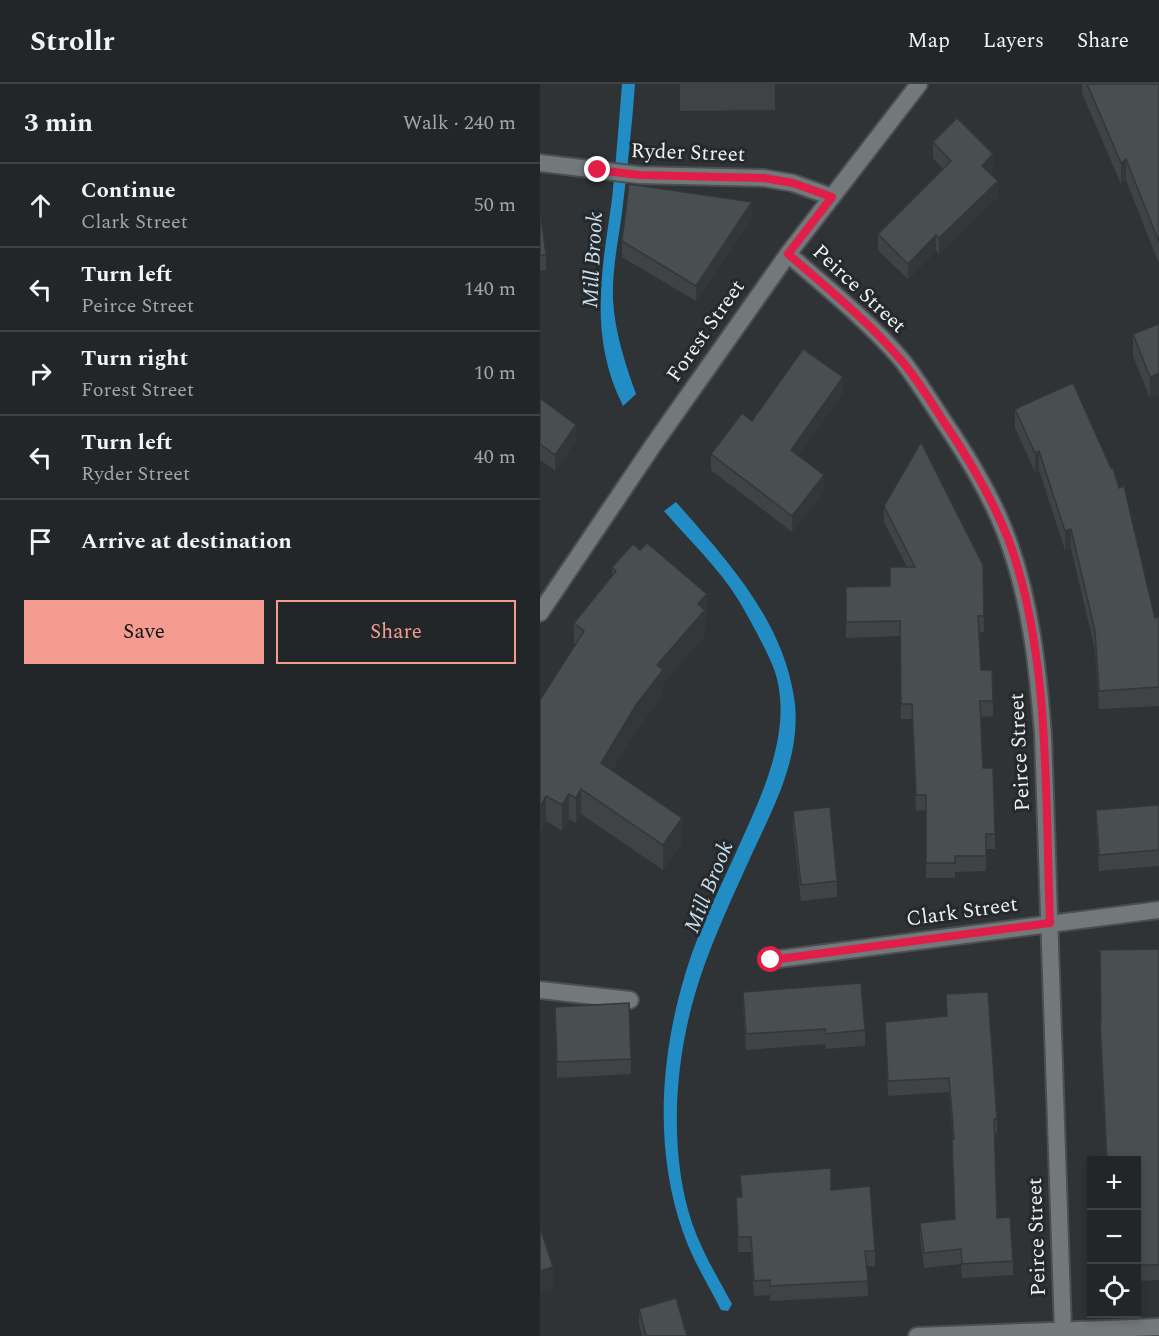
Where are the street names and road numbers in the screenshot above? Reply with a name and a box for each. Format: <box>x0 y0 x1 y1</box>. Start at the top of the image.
street label: Ryder Street <box>630 135 746 171</box>
street label: Peirce Street <box>805 237 913 341</box>
street label: Forest Street <box>659 273 753 389</box>
street label: Peirce Street <box>1001 692 1039 812</box>
street label: Clark Street <box>904 888 1020 936</box>
street label: Peirce Street <box>1019 1177 1055 1297</box>

